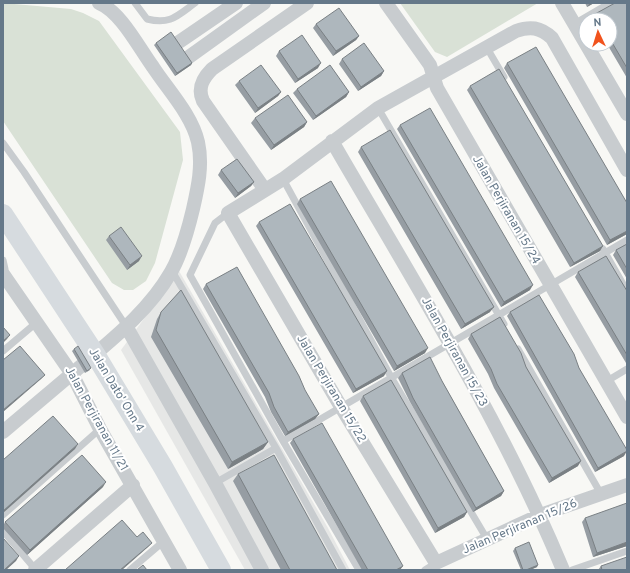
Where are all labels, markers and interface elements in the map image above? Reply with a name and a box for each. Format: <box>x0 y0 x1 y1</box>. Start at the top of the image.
north arrow <box>578 12 618 52</box>
text: N <box>593 16 602 30</box>
street label: Jalan Perjiranan 15/24 <box>468 153 544 267</box>
street label: Jalan Perjiranan 15/23 <box>417 294 491 410</box>
street label: Jalan Perjiranan 15/22 <box>292 332 370 446</box>
street label: Jalan Dato' Onn 4 <box>85 345 147 435</box>
street label: Jalan Perjiranan 11/21 <box>61 364 131 474</box>
street label: Jalan Perjiranan 15/26 <box>460 496 580 558</box>

